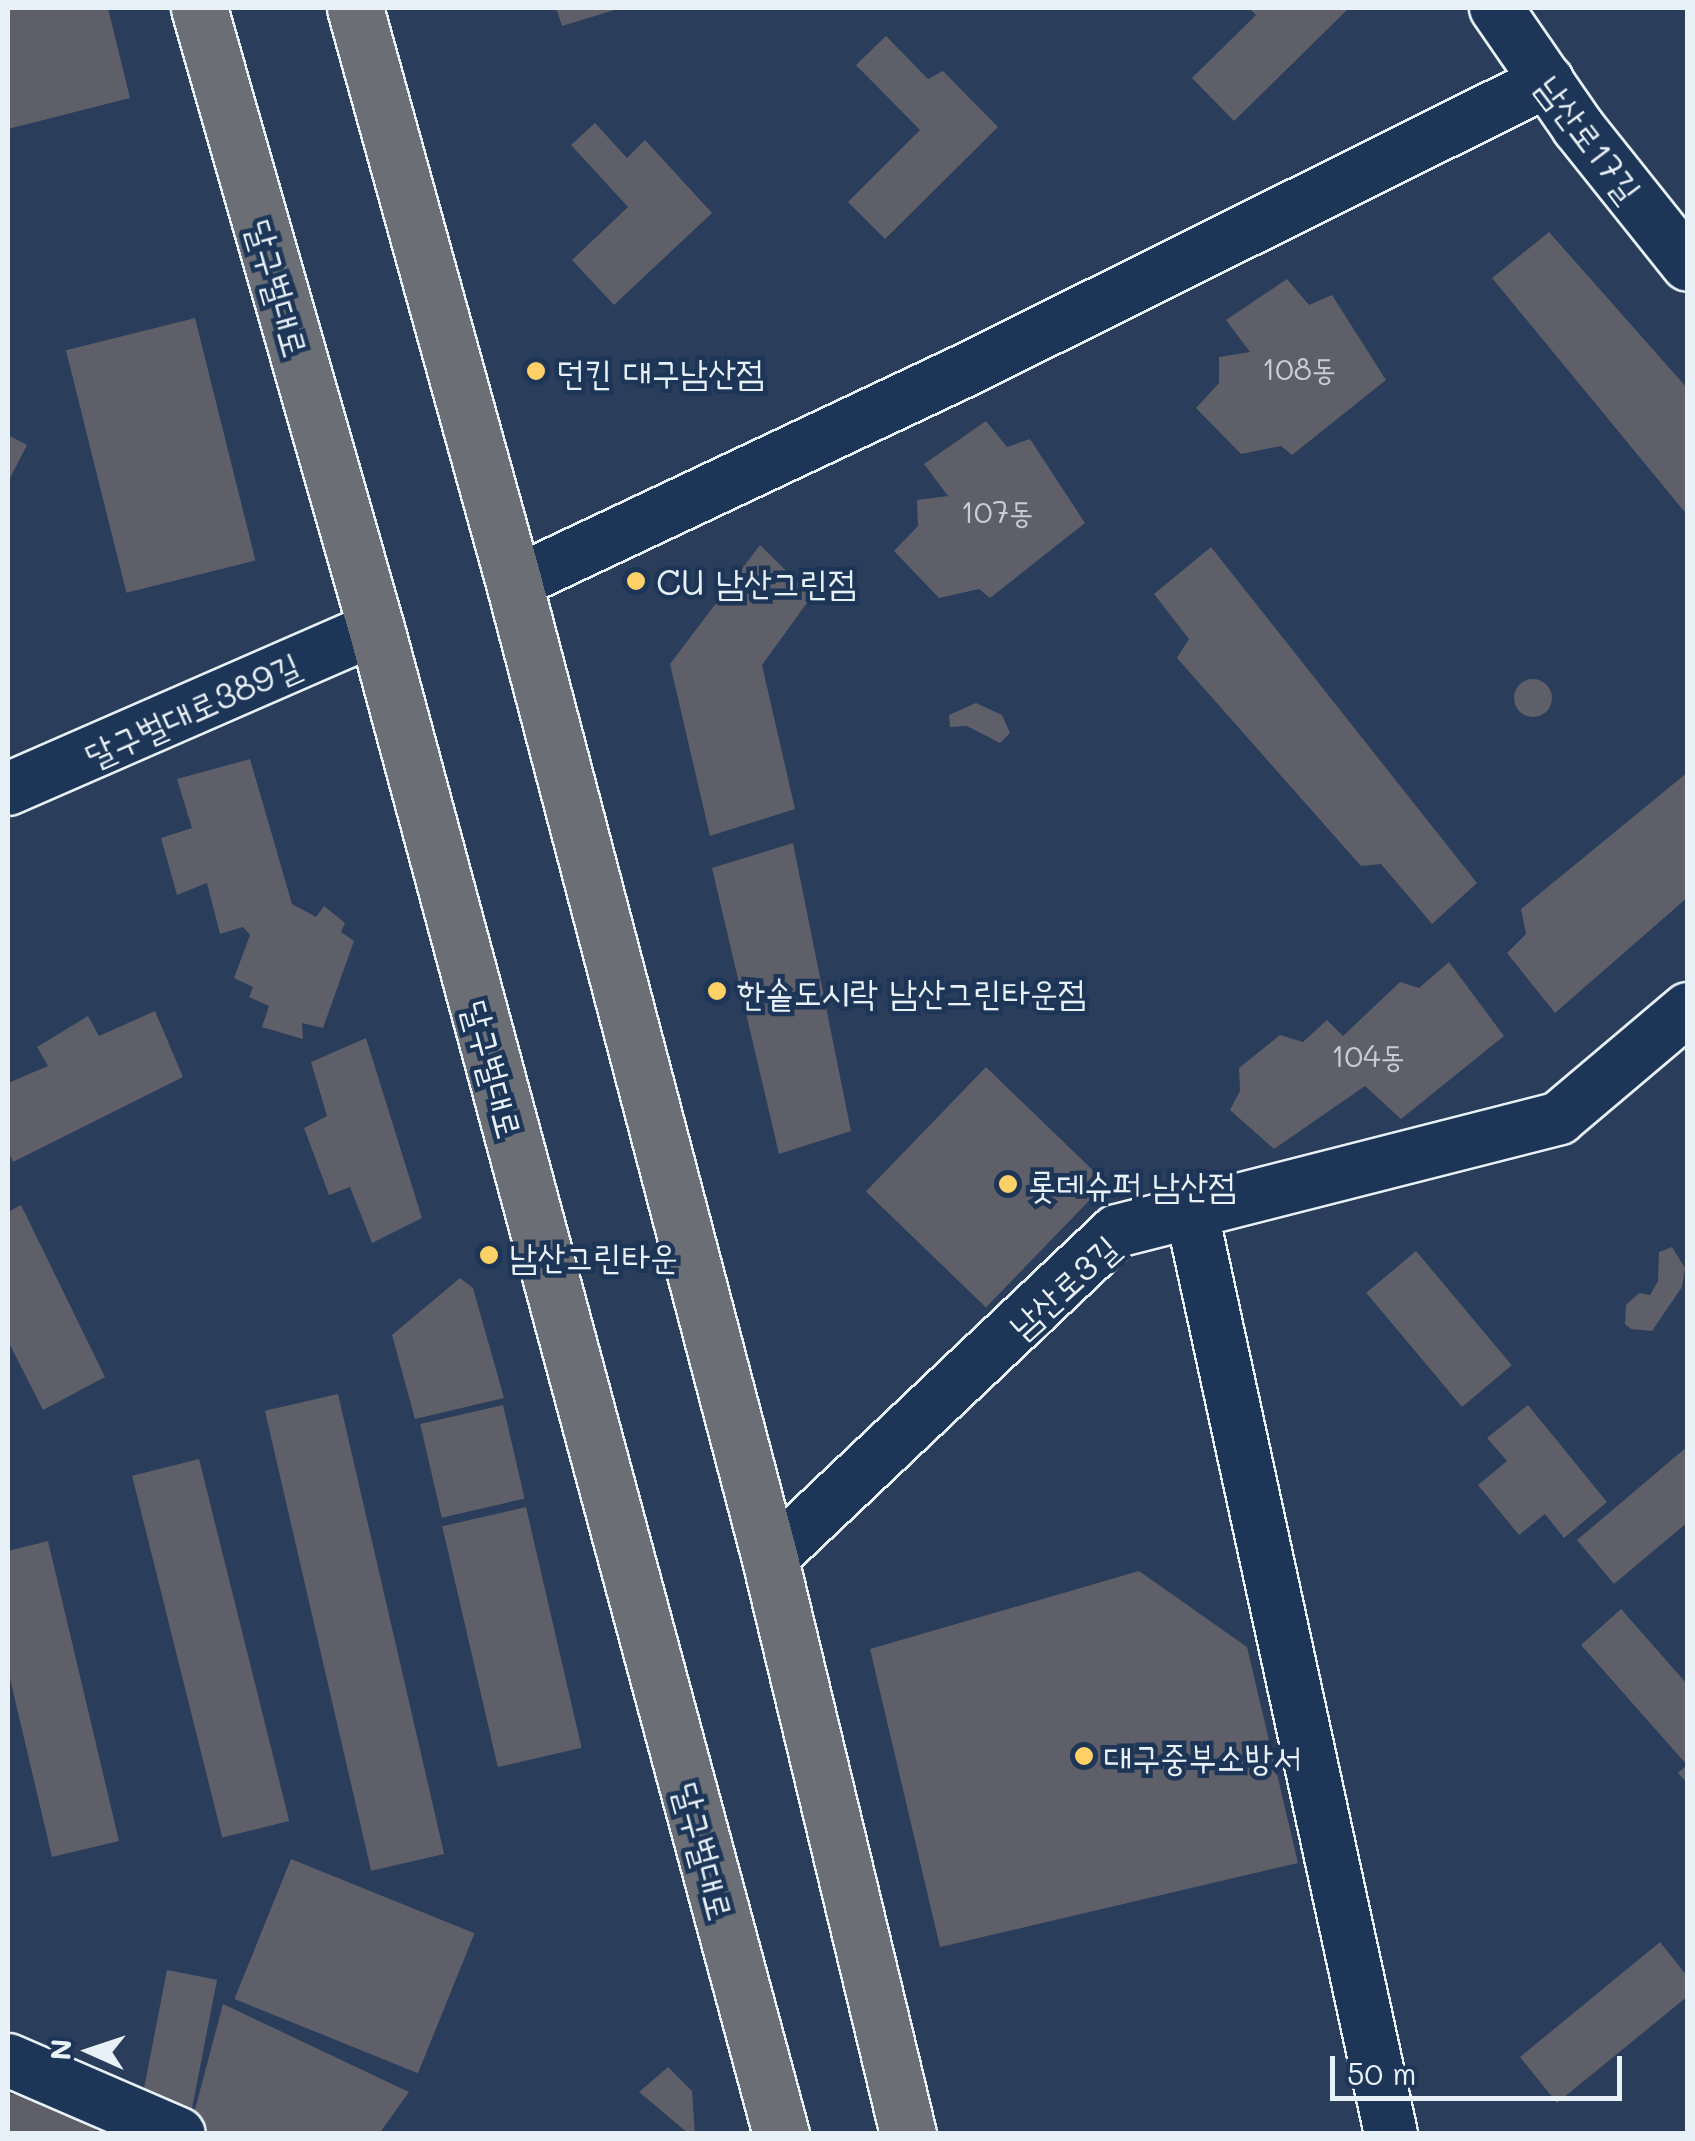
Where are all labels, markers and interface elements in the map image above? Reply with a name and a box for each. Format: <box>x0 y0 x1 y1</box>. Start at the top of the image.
street label: 남산로17길 <box>1529 66 1651 210</box>
street label: 달구벌대로 <box>239 215 319 361</box>
place label: 던킨 대구남산점 <box>556 350 764 392</box>
house number: 108동 <box>1262 350 1336 386</box>
marker: 던킨 대구남산점 <box>525 360 547 382</box>
house number: 107동 <box>961 493 1033 529</box>
place label: CU 남산그린점 <box>656 560 856 602</box>
marker: CU 남산그린점 <box>625 570 647 592</box>
street label: 달구벌대로389길 <box>78 643 306 775</box>
place label: 한솥도시락 남산그린타운점 <box>737 970 1086 1012</box>
marker: 한솥도시락 남산그린타운점 <box>706 980 728 1002</box>
street label: 달구벌대로 <box>455 996 533 1142</box>
house number: 104동 <box>1331 1037 1405 1073</box>
place label: 롯데슈퍼 남산점 <box>1028 1163 1236 1205</box>
marker: 롯데슈퍼 남산점 <box>997 1173 1019 1195</box>
street label: 남산로3길 <box>999 1226 1127 1346</box>
place label: 남산그린타운 <box>509 1234 678 1276</box>
marker: 남산그린타운 <box>478 1244 500 1266</box>
place label: 대구중부소방서 <box>1104 1735 1301 1777</box>
marker: 대구중부소방서 <box>1073 1745 1095 1767</box>
street label: 달구벌대로 <box>666 1778 744 1924</box>
north arrow <box>40 2001 140 2101</box>
scale bar <box>1335 2036 1628 2098</box>
text: N <box>42 2038 79 2061</box>
text: 50 m <box>1347 2053 1417 2093</box>

